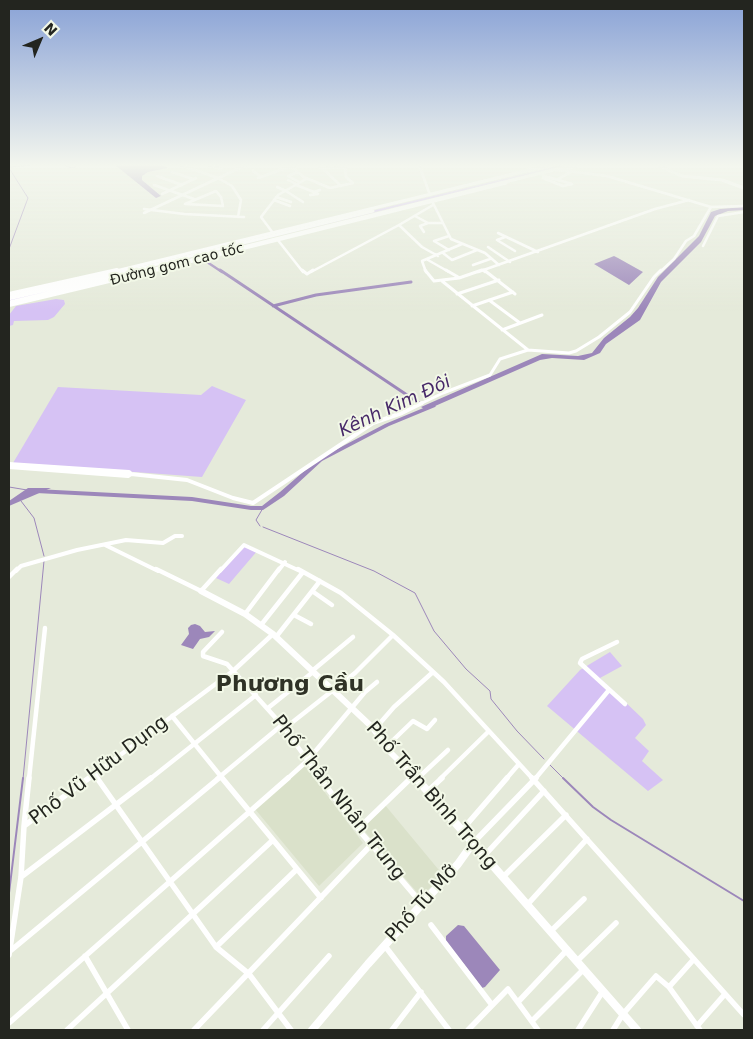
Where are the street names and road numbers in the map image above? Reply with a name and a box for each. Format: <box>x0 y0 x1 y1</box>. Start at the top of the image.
street label: Đường gom cao tốc <box>108 240 246 290</box>
street label: Phố Thân Nhân Trung <box>266 711 410 885</box>
street label: Phố Vũ Hữu Dụng <box>25 712 173 830</box>
street label: Phố Trần Bình Trọng <box>361 717 501 875</box>
street label: Phố Tú Mỡ <box>381 861 463 947</box>

